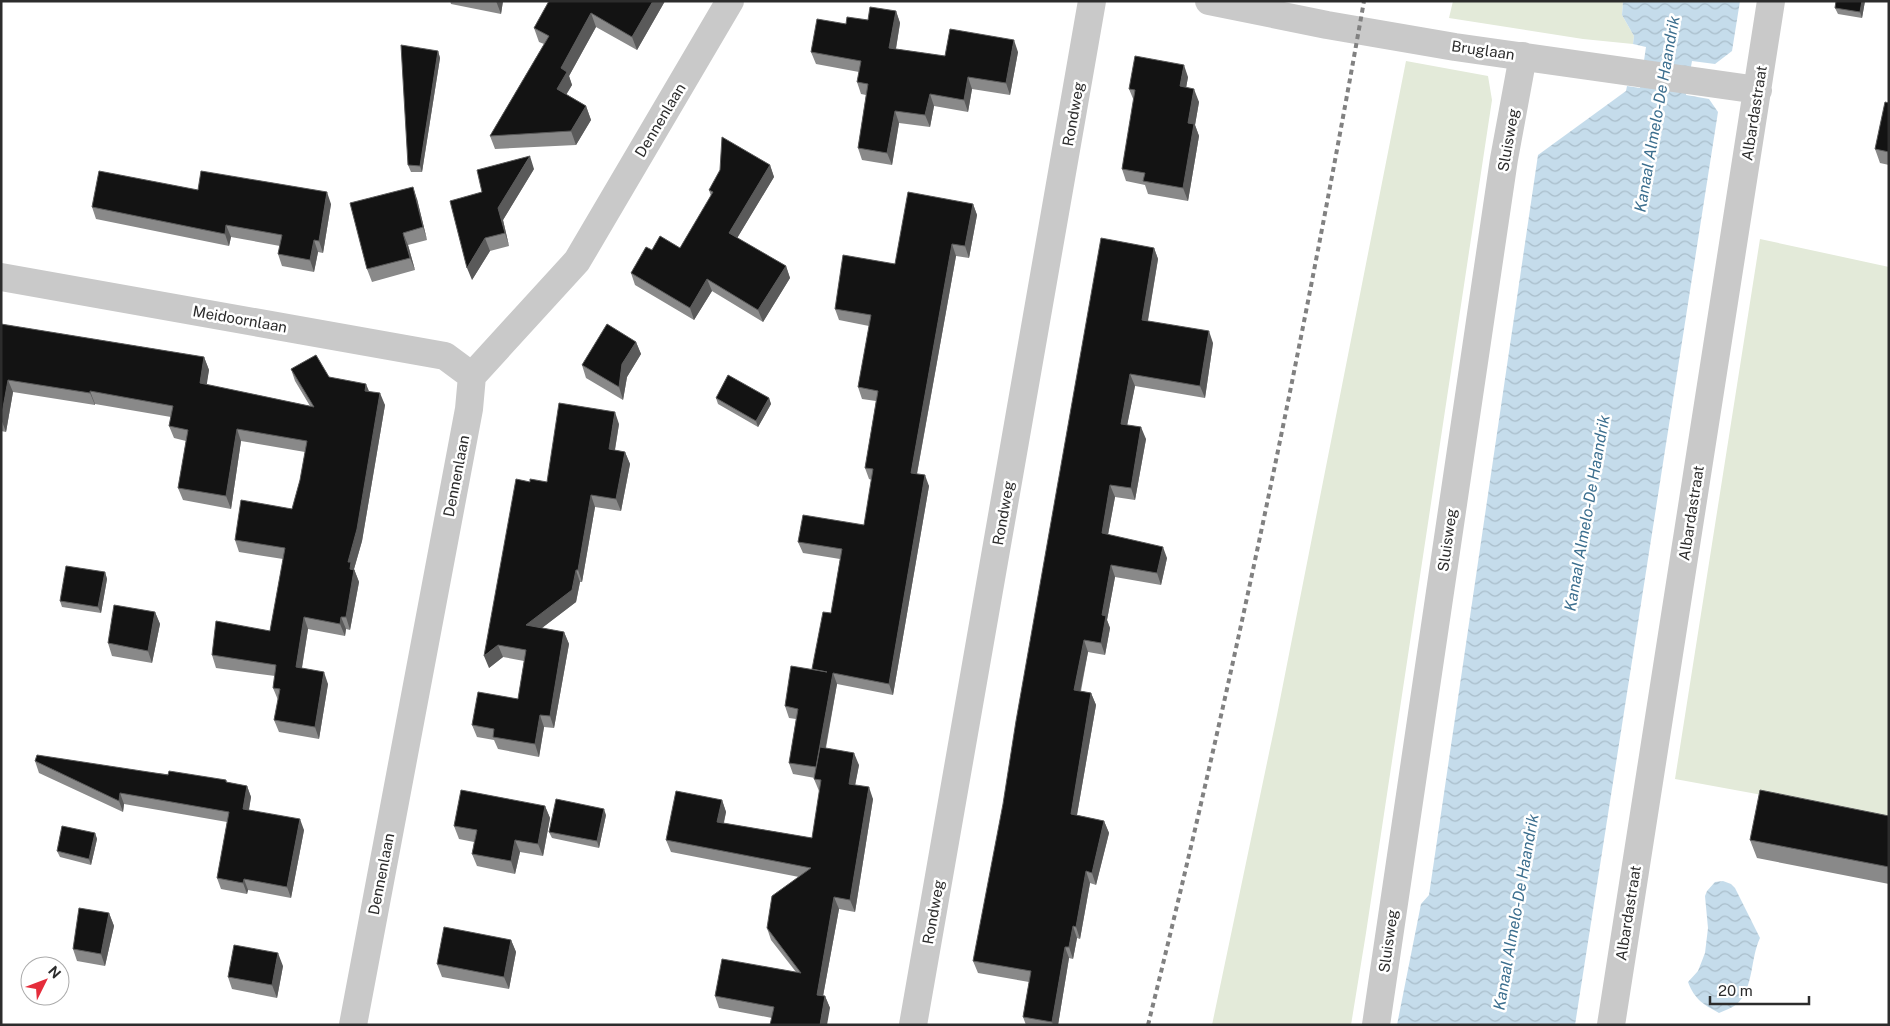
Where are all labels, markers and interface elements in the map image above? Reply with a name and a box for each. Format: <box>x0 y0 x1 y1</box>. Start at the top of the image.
water label: Kanaal Almelo-De Haandrik <box>1630 14 1684 214</box>
street label: Bruglaan <box>1450 37 1516 63</box>
street label: Albardastraat <box>1738 64 1770 162</box>
street label: Dennenlaan <box>631 80 689 160</box>
street label: Rondweg <box>1059 80 1087 148</box>
street label: Sluisweg <box>1494 107 1522 173</box>
street label: Meidoornlaan <box>191 302 289 336</box>
water label: Kanaal Almelo-De Haandrik <box>1560 413 1614 613</box>
street label: Dennenlaan <box>440 434 472 518</box>
street label: Albardastraat <box>1675 464 1707 562</box>
street label: Rondweg <box>989 479 1017 547</box>
street label: Sluisweg <box>1434 507 1460 573</box>
water label: Kanaal Almelo-De Haandrik <box>1489 812 1543 1012</box>
street label: Dennenlaan <box>365 832 397 916</box>
street label: Albardastraat <box>1612 864 1644 962</box>
street label: Rondweg <box>919 878 947 946</box>
street label: Sluisweg <box>1375 908 1401 974</box>
north arrow <box>20 956 70 1006</box>
text: N <box>45 963 64 982</box>
scale bar <box>1710 974 1809 1006</box>
text: 20 m <box>1718 982 1753 999</box>

